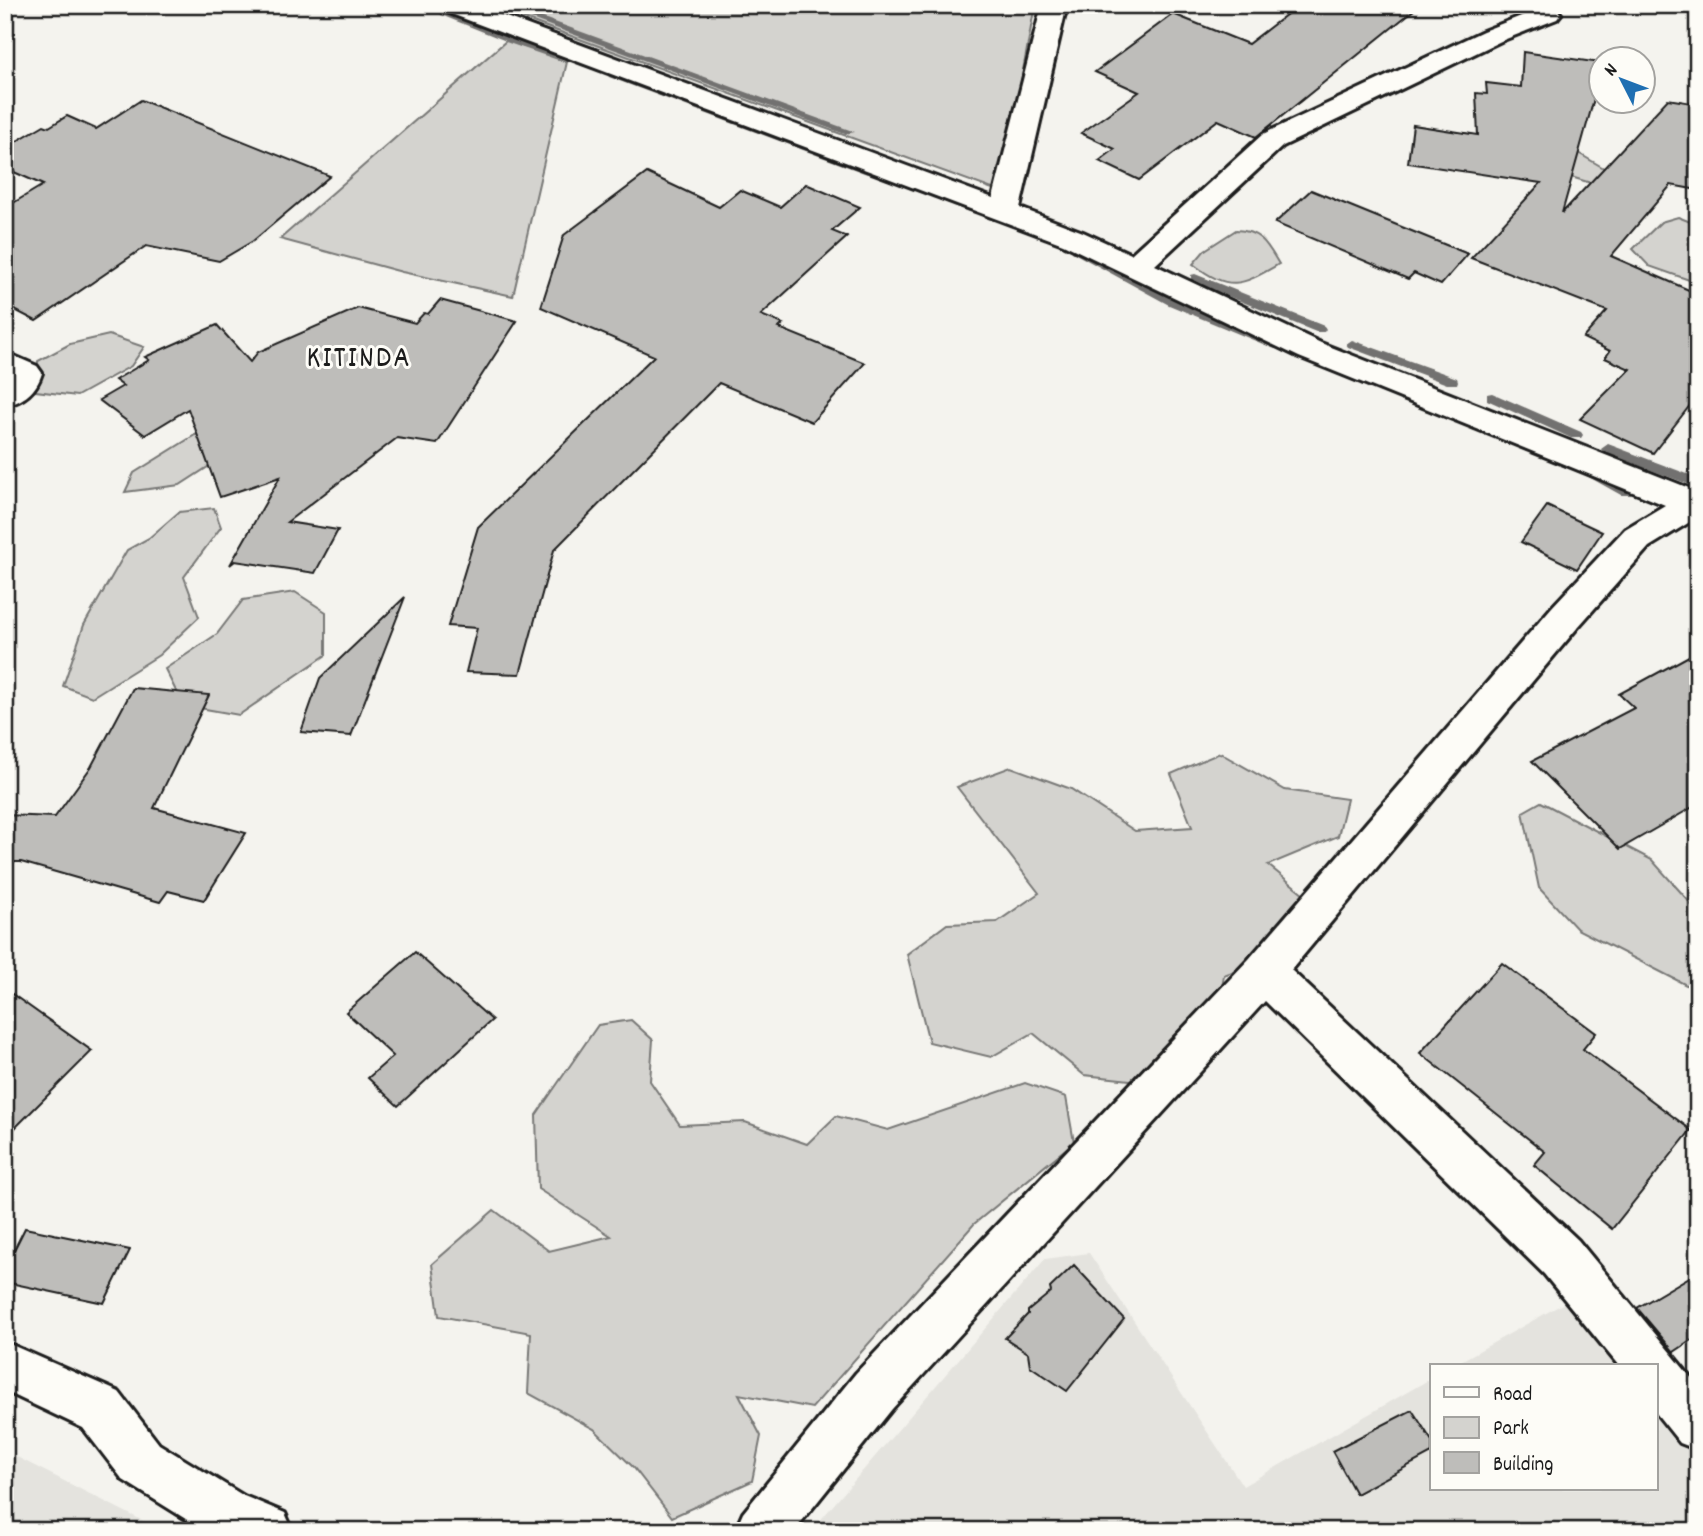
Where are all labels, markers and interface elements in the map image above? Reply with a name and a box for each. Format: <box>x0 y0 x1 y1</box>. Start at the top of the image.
north arrow <box>1588 46 1658 116</box>
text: N <box>1599 58 1625 83</box>
district label: KITINDA <box>306 339 412 382</box>
legend <box>1430 1364 1658 1490</box>
text: Road <box>1493 1381 1532 1411</box>
text: Park <box>1493 1415 1529 1445</box>
text: Building <box>1493 1451 1553 1481</box>

